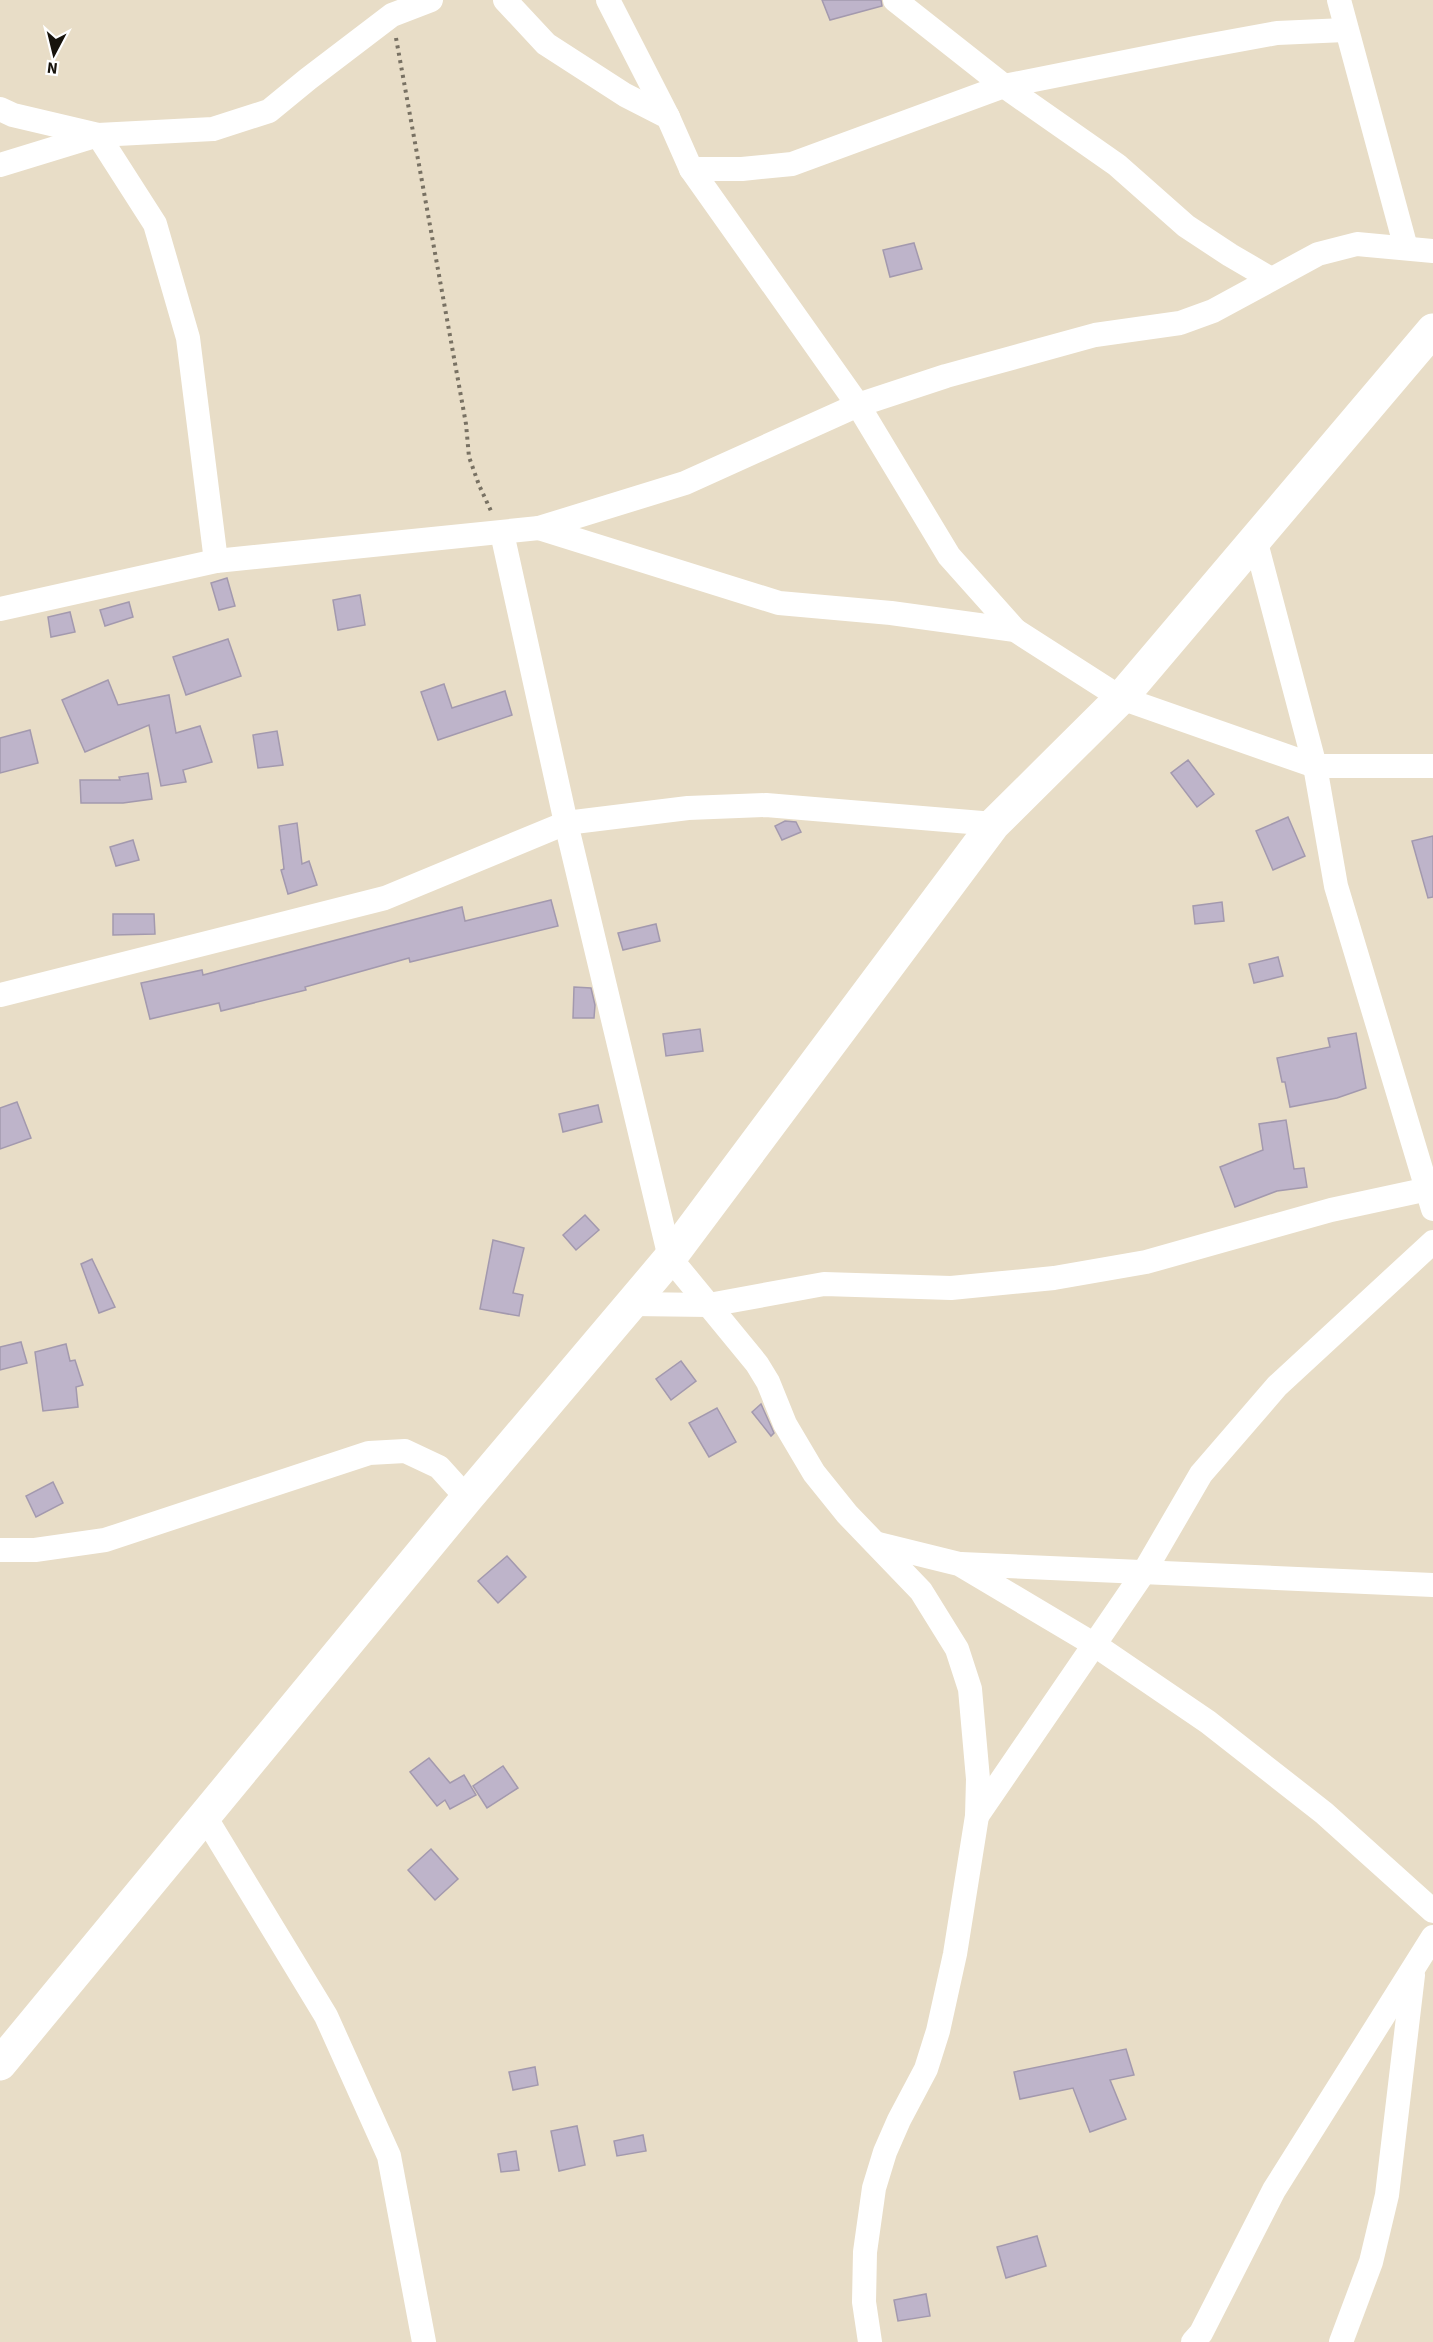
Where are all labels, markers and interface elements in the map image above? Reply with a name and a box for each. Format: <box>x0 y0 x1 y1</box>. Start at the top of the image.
north arrow <box>24 24 84 84</box>
text: N <box>46 56 59 79</box>

